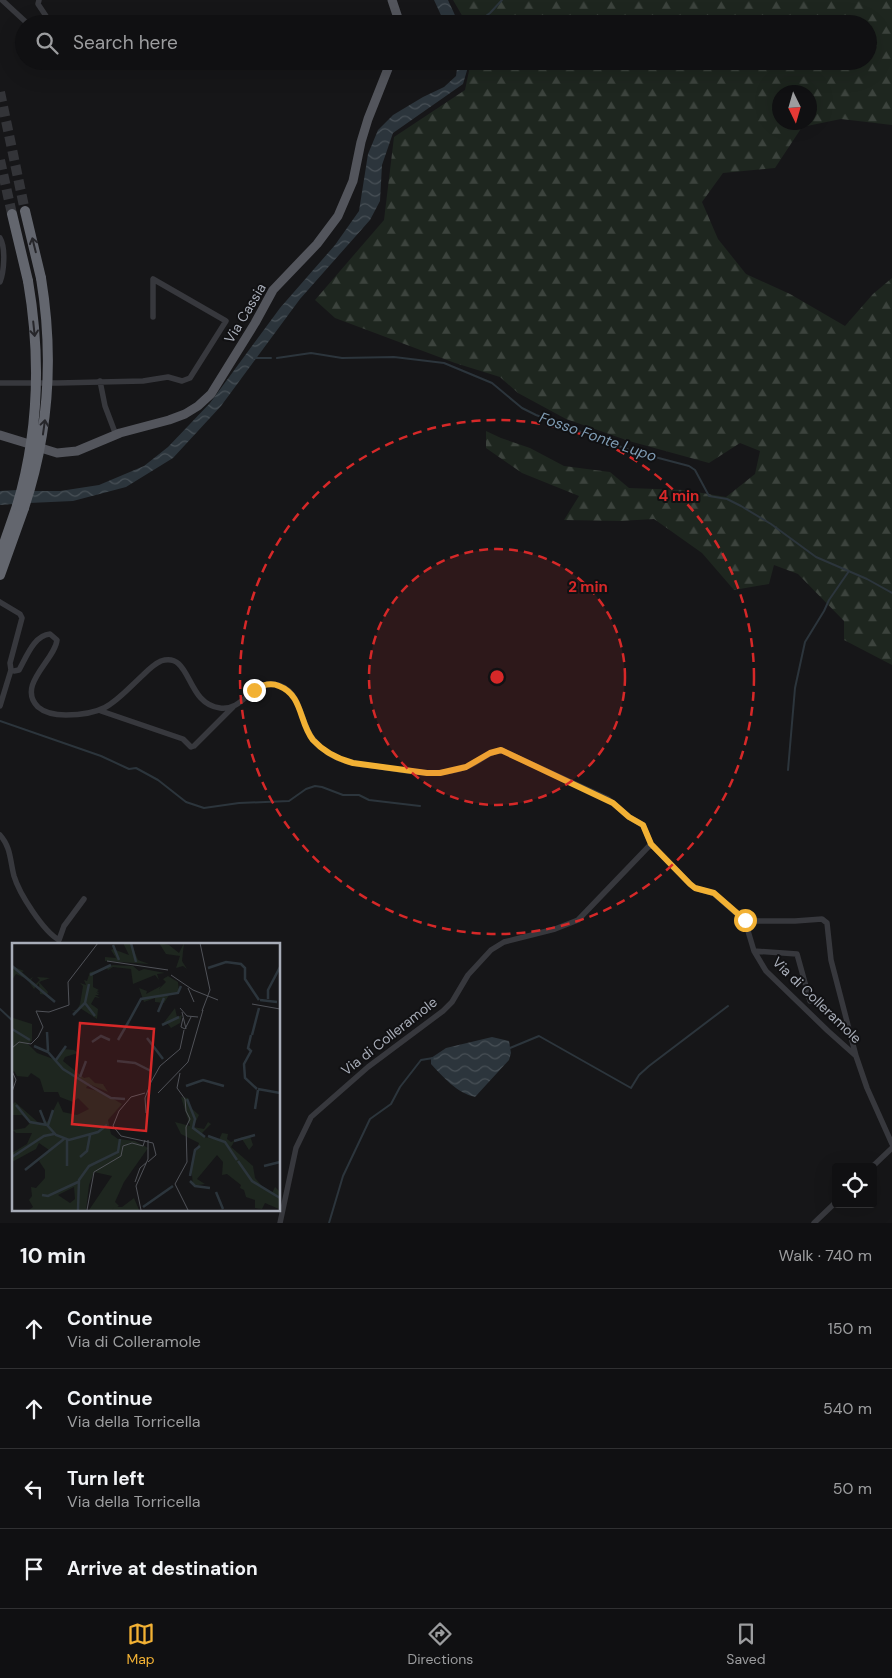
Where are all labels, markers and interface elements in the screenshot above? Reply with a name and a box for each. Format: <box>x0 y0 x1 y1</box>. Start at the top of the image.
search box <box>15 15 877 70</box>
icon: search <box>33 29 61 57</box>
text: Search here <box>73 30 178 55</box>
north arrow <box>772 85 817 130</box>
one-way arrow <box>29 237 38 253</box>
street label: Via Cassia <box>220 280 270 346</box>
one-way arrow <box>30 321 39 337</box>
water label: Fosso Fonte Lupo <box>537 408 659 466</box>
one-way arrow <box>39 419 49 435</box>
text: 4 min <box>659 486 699 506</box>
text: 2 min <box>568 577 608 597</box>
centre of rings <box>488 668 506 686</box>
route end <box>243 679 266 702</box>
route start <box>734 909 757 932</box>
inset map <box>12 943 280 1210</box>
street label: Via di Colleramole <box>769 953 865 1047</box>
street label: Via di Colleramole <box>337 993 441 1079</box>
map controls <box>832 1163 877 1208</box>
button: locate <box>832 1163 877 1208</box>
text: 10 min <box>20 1242 86 1270</box>
text: Walk · 740 m <box>779 1245 872 1266</box>
text: Continue <box>67 1306 153 1331</box>
icon: ahead <box>20 1315 48 1343</box>
text: 150 m <box>828 1318 872 1339</box>
text: Via di Colleramole <box>67 1331 201 1352</box>
text: Continue <box>67 1386 153 1411</box>
icon: ahead <box>20 1395 48 1423</box>
text: 540 m <box>823 1398 872 1419</box>
text: Via della Torricella <box>67 1411 201 1432</box>
text: Turn left <box>67 1466 145 1491</box>
icon: left <box>20 1475 48 1503</box>
text: 50 m <box>833 1478 872 1499</box>
text: Via della Torricella <box>67 1491 201 1512</box>
icon: arrive <box>20 1555 48 1583</box>
text: Arrive at destination <box>67 1556 258 1581</box>
tab: Map <box>126 1620 155 1668</box>
tab: Directions <box>408 1620 473 1668</box>
tab: Saved <box>726 1620 766 1668</box>

